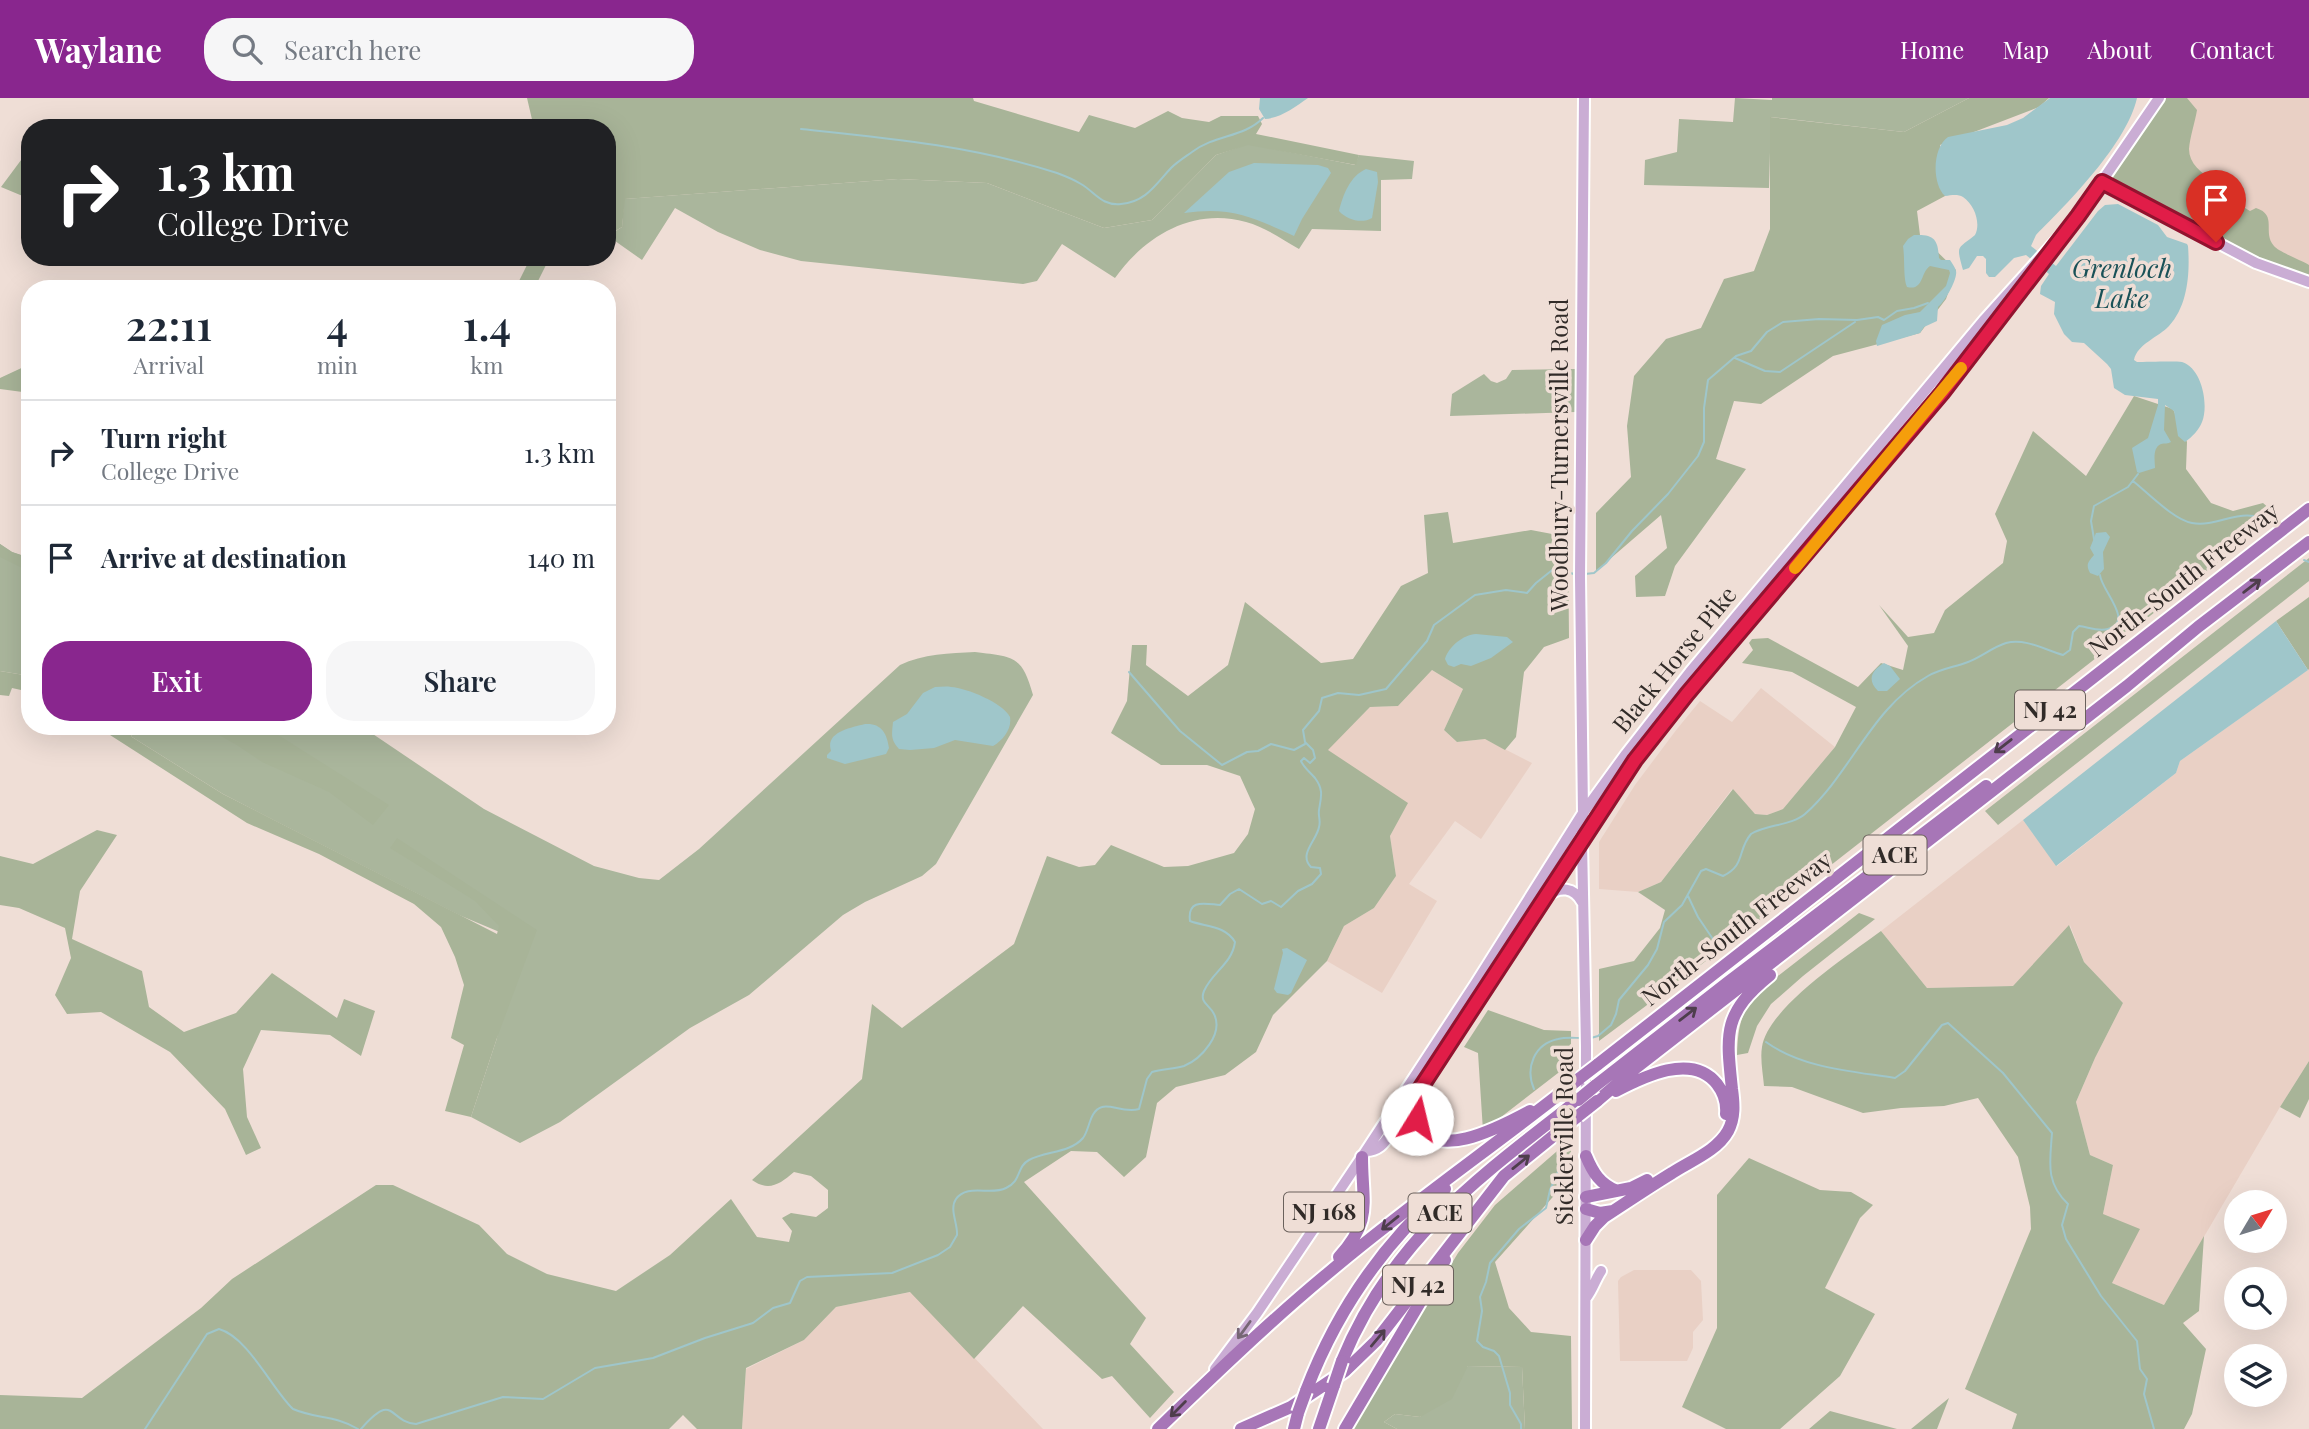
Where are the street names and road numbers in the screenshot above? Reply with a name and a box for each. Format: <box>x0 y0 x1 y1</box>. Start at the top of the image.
street label: Woodbury-Turnersville Road <box>1542 299 1574 612</box>
street label: North-South Freeway <box>2081 494 2285 663</box>
street label: Black Horse Pike <box>1604 579 1743 739</box>
road number: NJ 42 <box>2015 690 2085 730</box>
road number: ACE <box>1864 835 1926 874</box>
street label: North-South Freeway <box>1634 843 1838 1012</box>
street label: Sicklerville Road <box>1547 1047 1579 1225</box>
road number: NJ 168 <box>1284 1192 1364 1232</box>
road number: ACE <box>1408 1194 1472 1232</box>
road number: NJ 42 <box>1383 1266 1453 1304</box>

